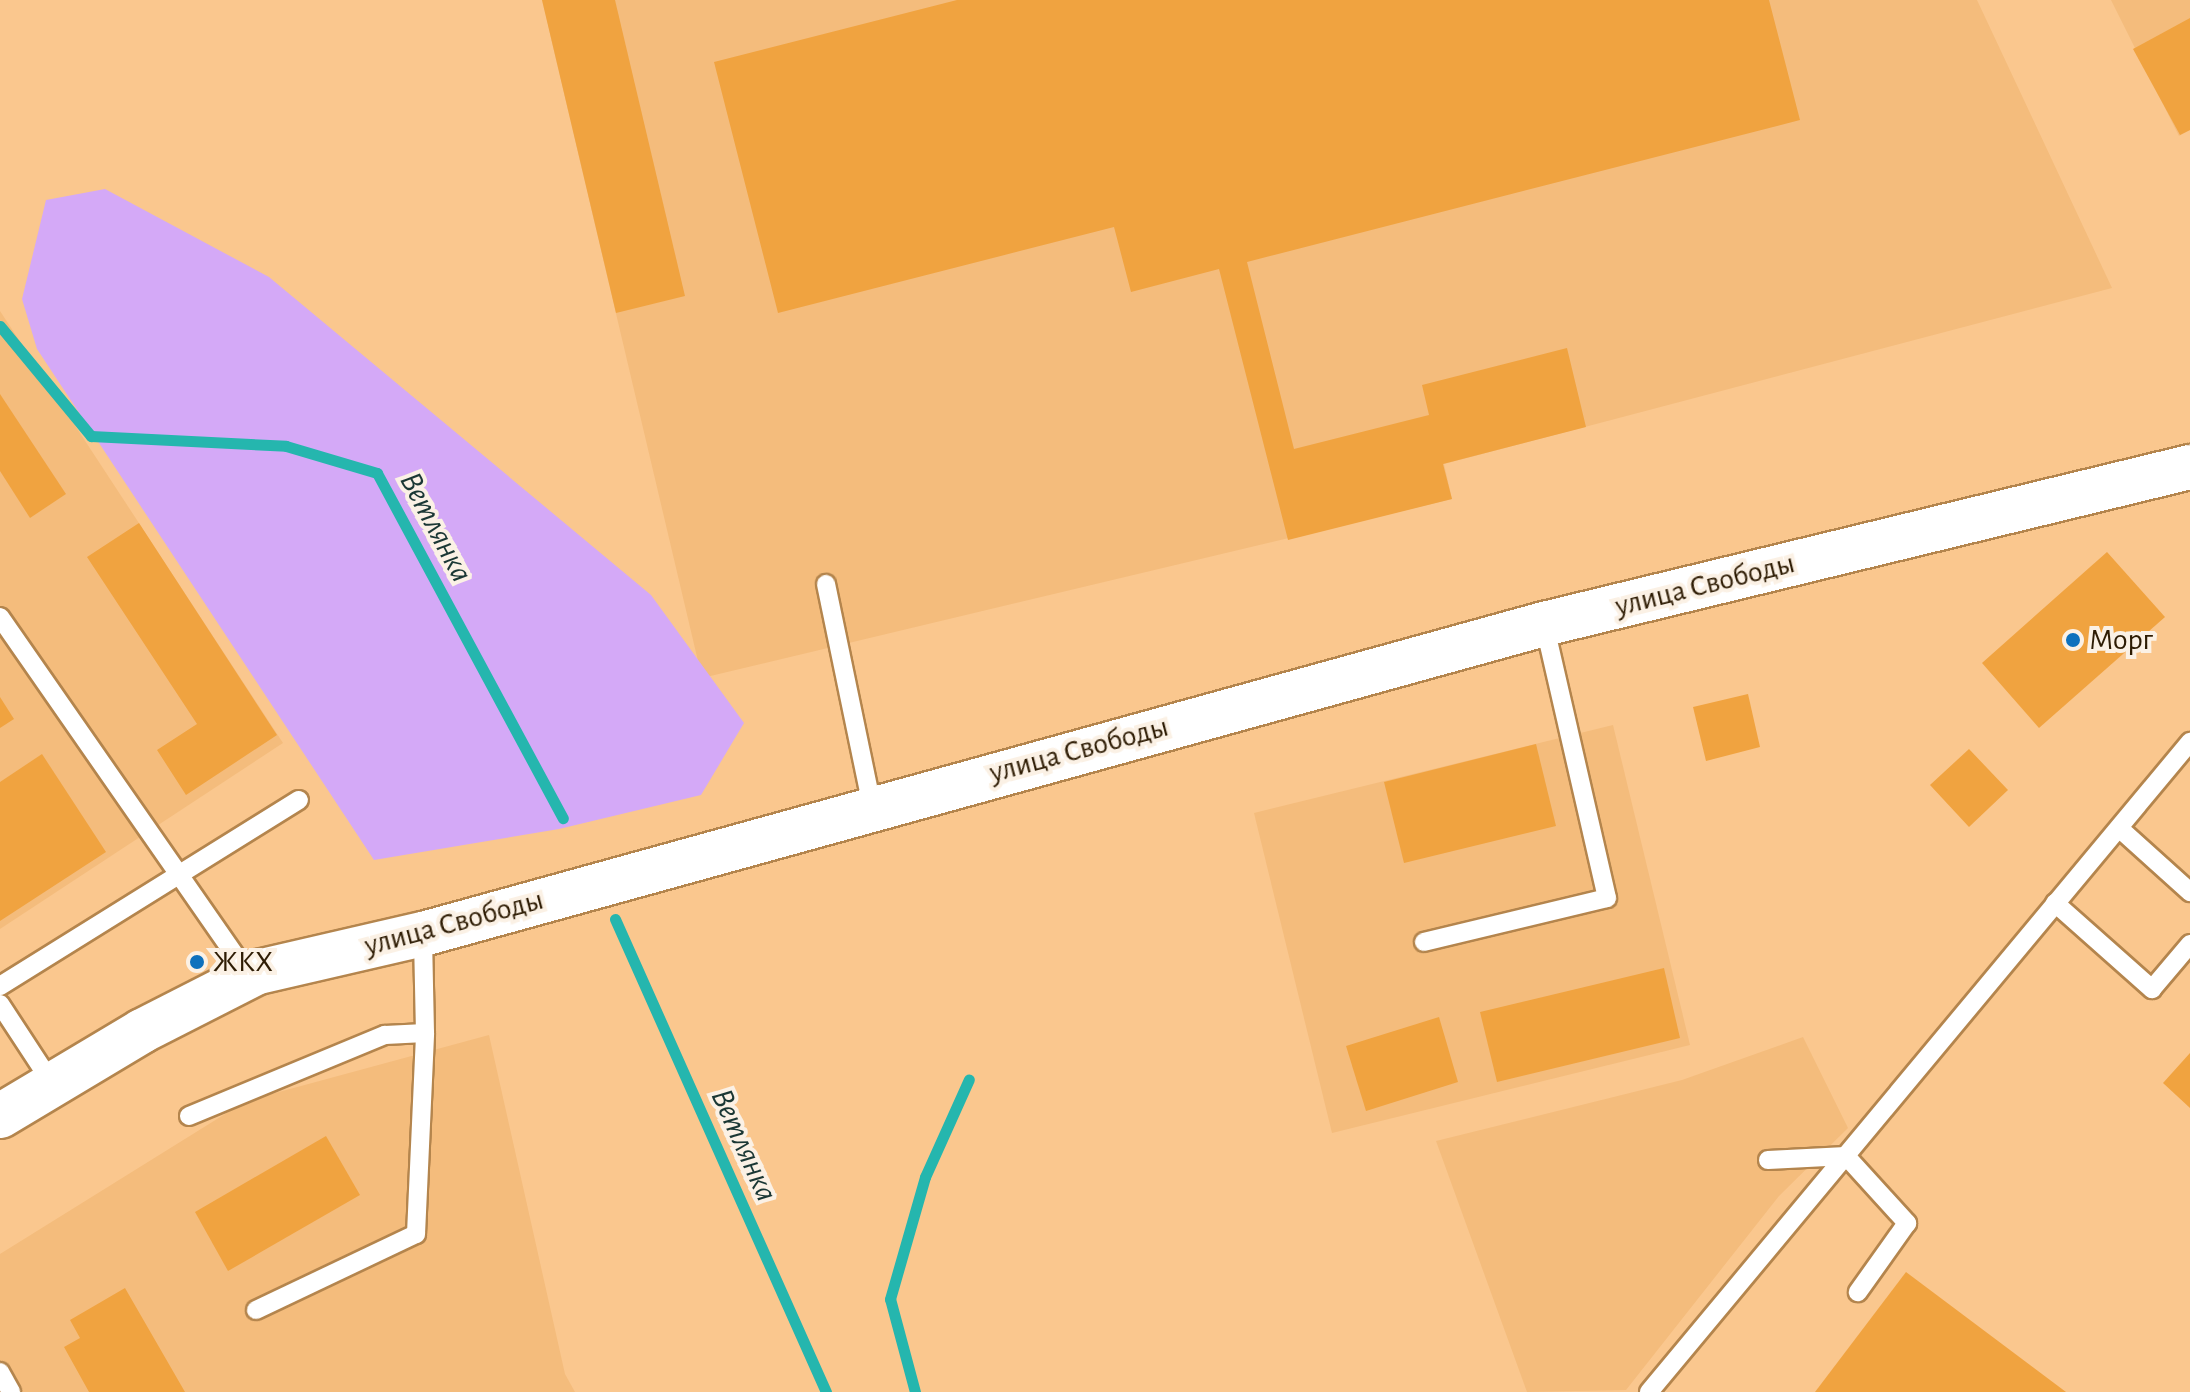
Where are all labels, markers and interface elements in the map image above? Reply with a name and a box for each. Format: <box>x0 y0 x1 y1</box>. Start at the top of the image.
water label: Ветлянка <box>391 465 481 589</box>
street label: улица Свободы <box>1612 545 1798 625</box>
place label: Морг <box>2089 622 2153 658</box>
marker: Морг <box>2064 631 2082 649</box>
street label: улица Свободы <box>986 709 1172 791</box>
street label: улица Свободы <box>361 882 547 964</box>
place label: ЖКХ <box>213 944 273 980</box>
marker: ЖКХ <box>188 953 206 971</box>
water label: Ветлянка <box>702 1083 786 1207</box>

